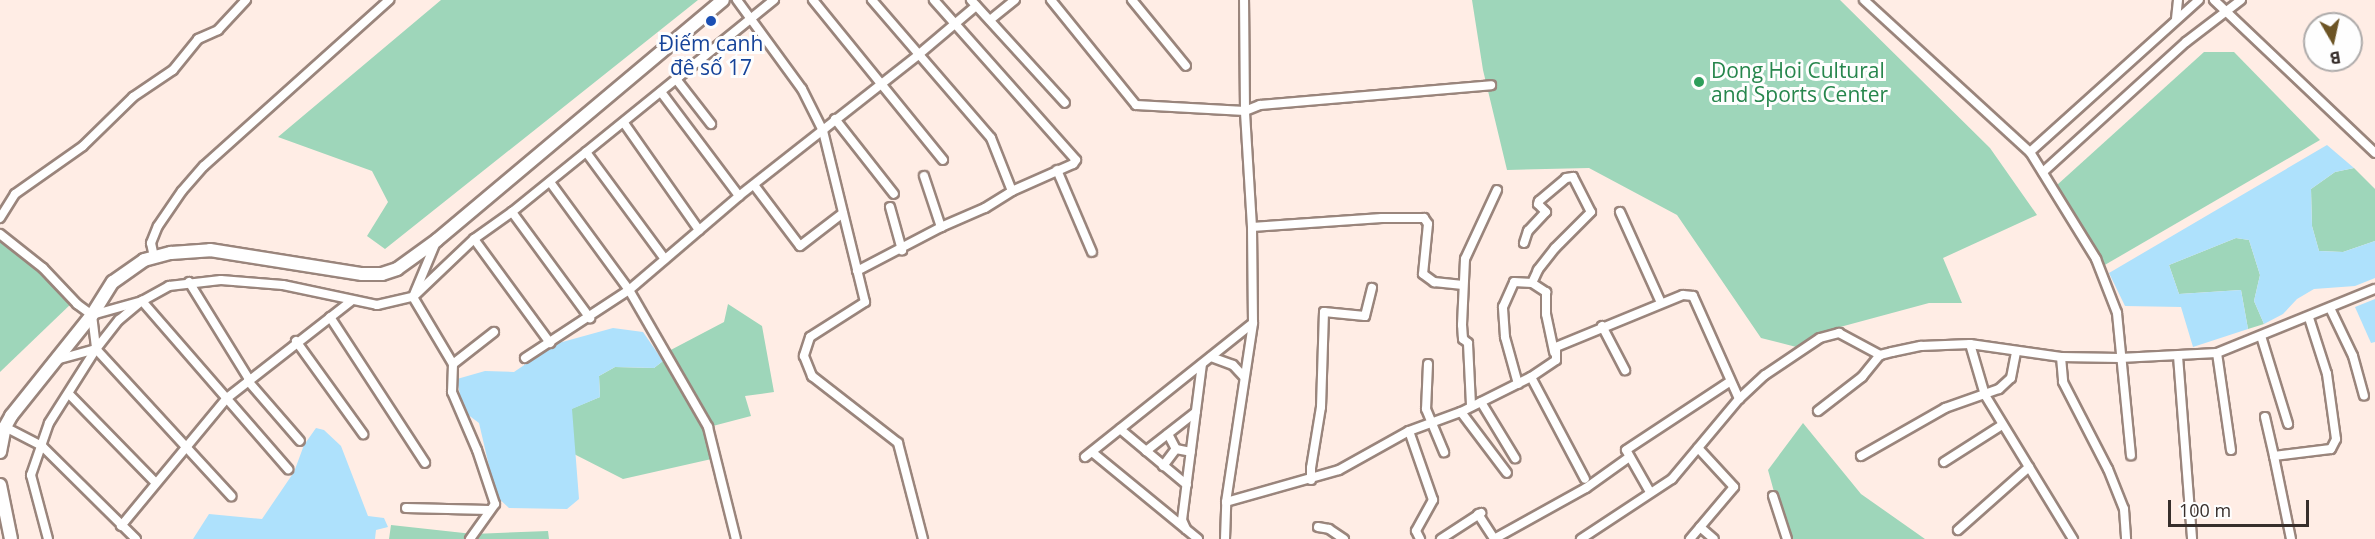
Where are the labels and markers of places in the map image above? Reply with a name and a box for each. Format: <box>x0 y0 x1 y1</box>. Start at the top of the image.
marker: Điếm canh đê số 17 <box>704 14 718 28</box>
place label: Điếm canh đê số 17 <box>659 30 763 80</box>
place label: Dong Hoi Cultural and Sports Center <box>1711 57 1888 107</box>
marker: Dong Hoi Cultural and Sports Center <box>1692 75 1706 89</box>

